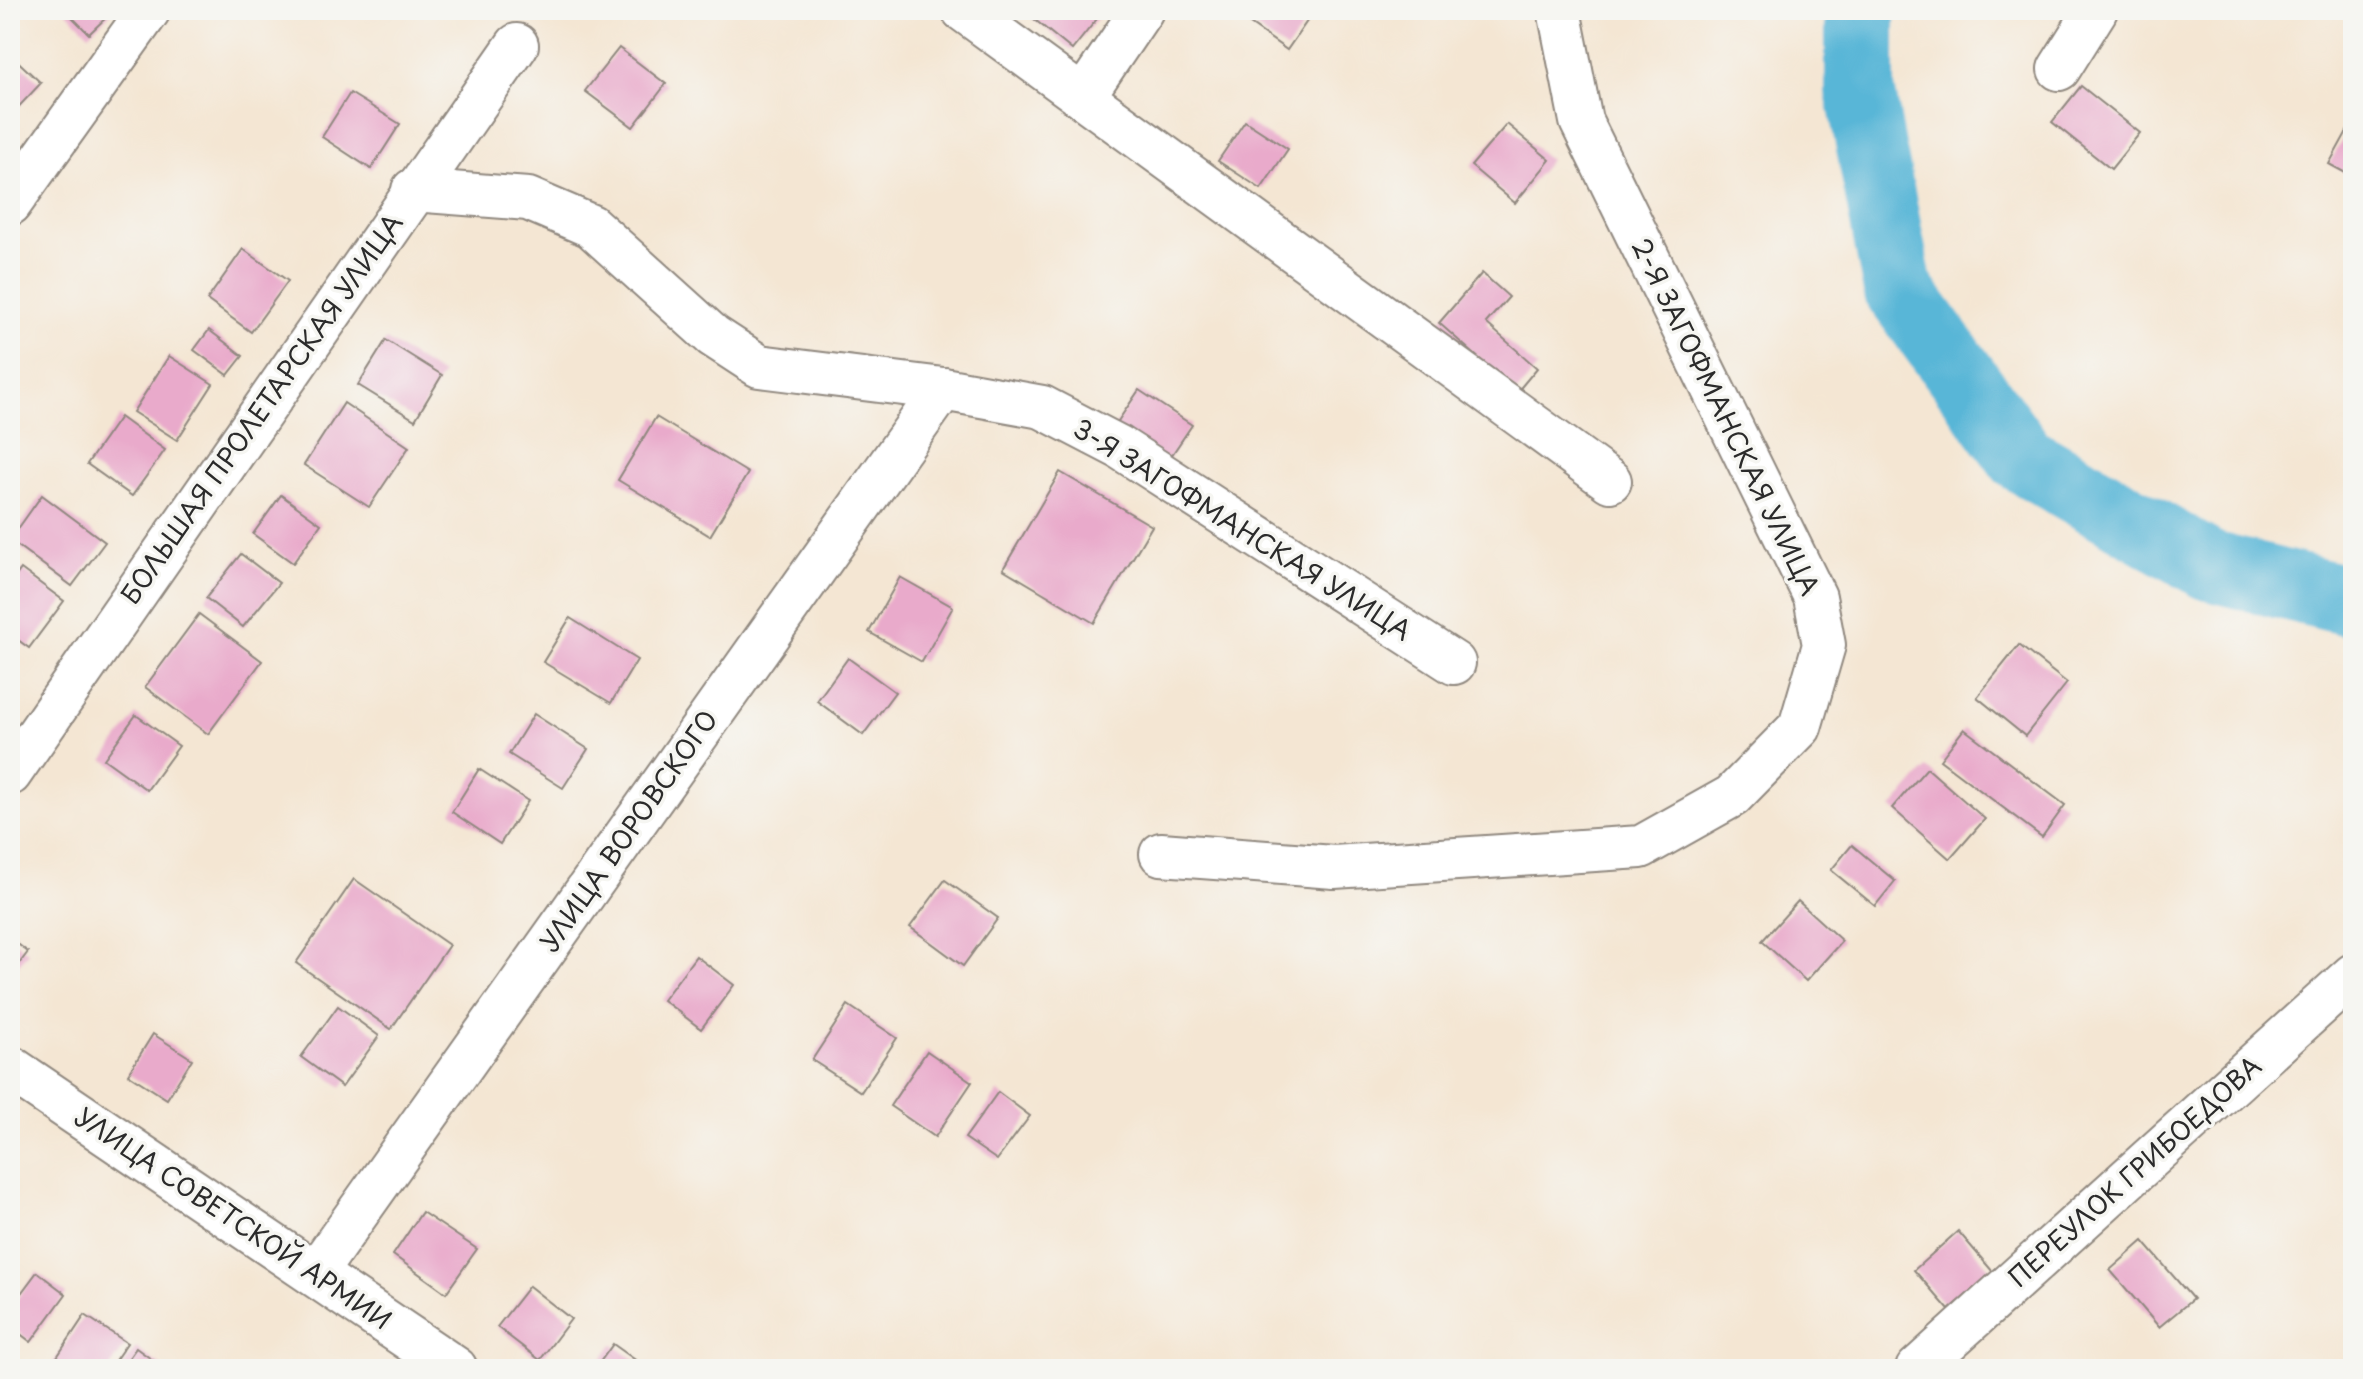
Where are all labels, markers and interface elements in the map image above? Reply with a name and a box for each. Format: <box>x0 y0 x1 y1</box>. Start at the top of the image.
street label: БОЛЬШАЯ ПРОЛЕТАРСКАЯ УЛИЦА <box>110 205 411 611</box>
street label: 2-Я ЗАГОФМАНСКАЯ УЛИЦА <box>1623 231 1830 602</box>
street label: 3-Я ЗАГОФМАНСКАЯ УЛИЦА <box>1066 408 1419 649</box>
street label: УЛИЦА ВОРОВСКОГО <box>530 701 726 959</box>
street label: ПЕРЕУЛОК ГРИБОЕДОВА <box>1999 1046 2269 1295</box>
street label: УЛИЦА СОВЕТСКОЙ АРМИИ <box>68 1097 400 1339</box>

